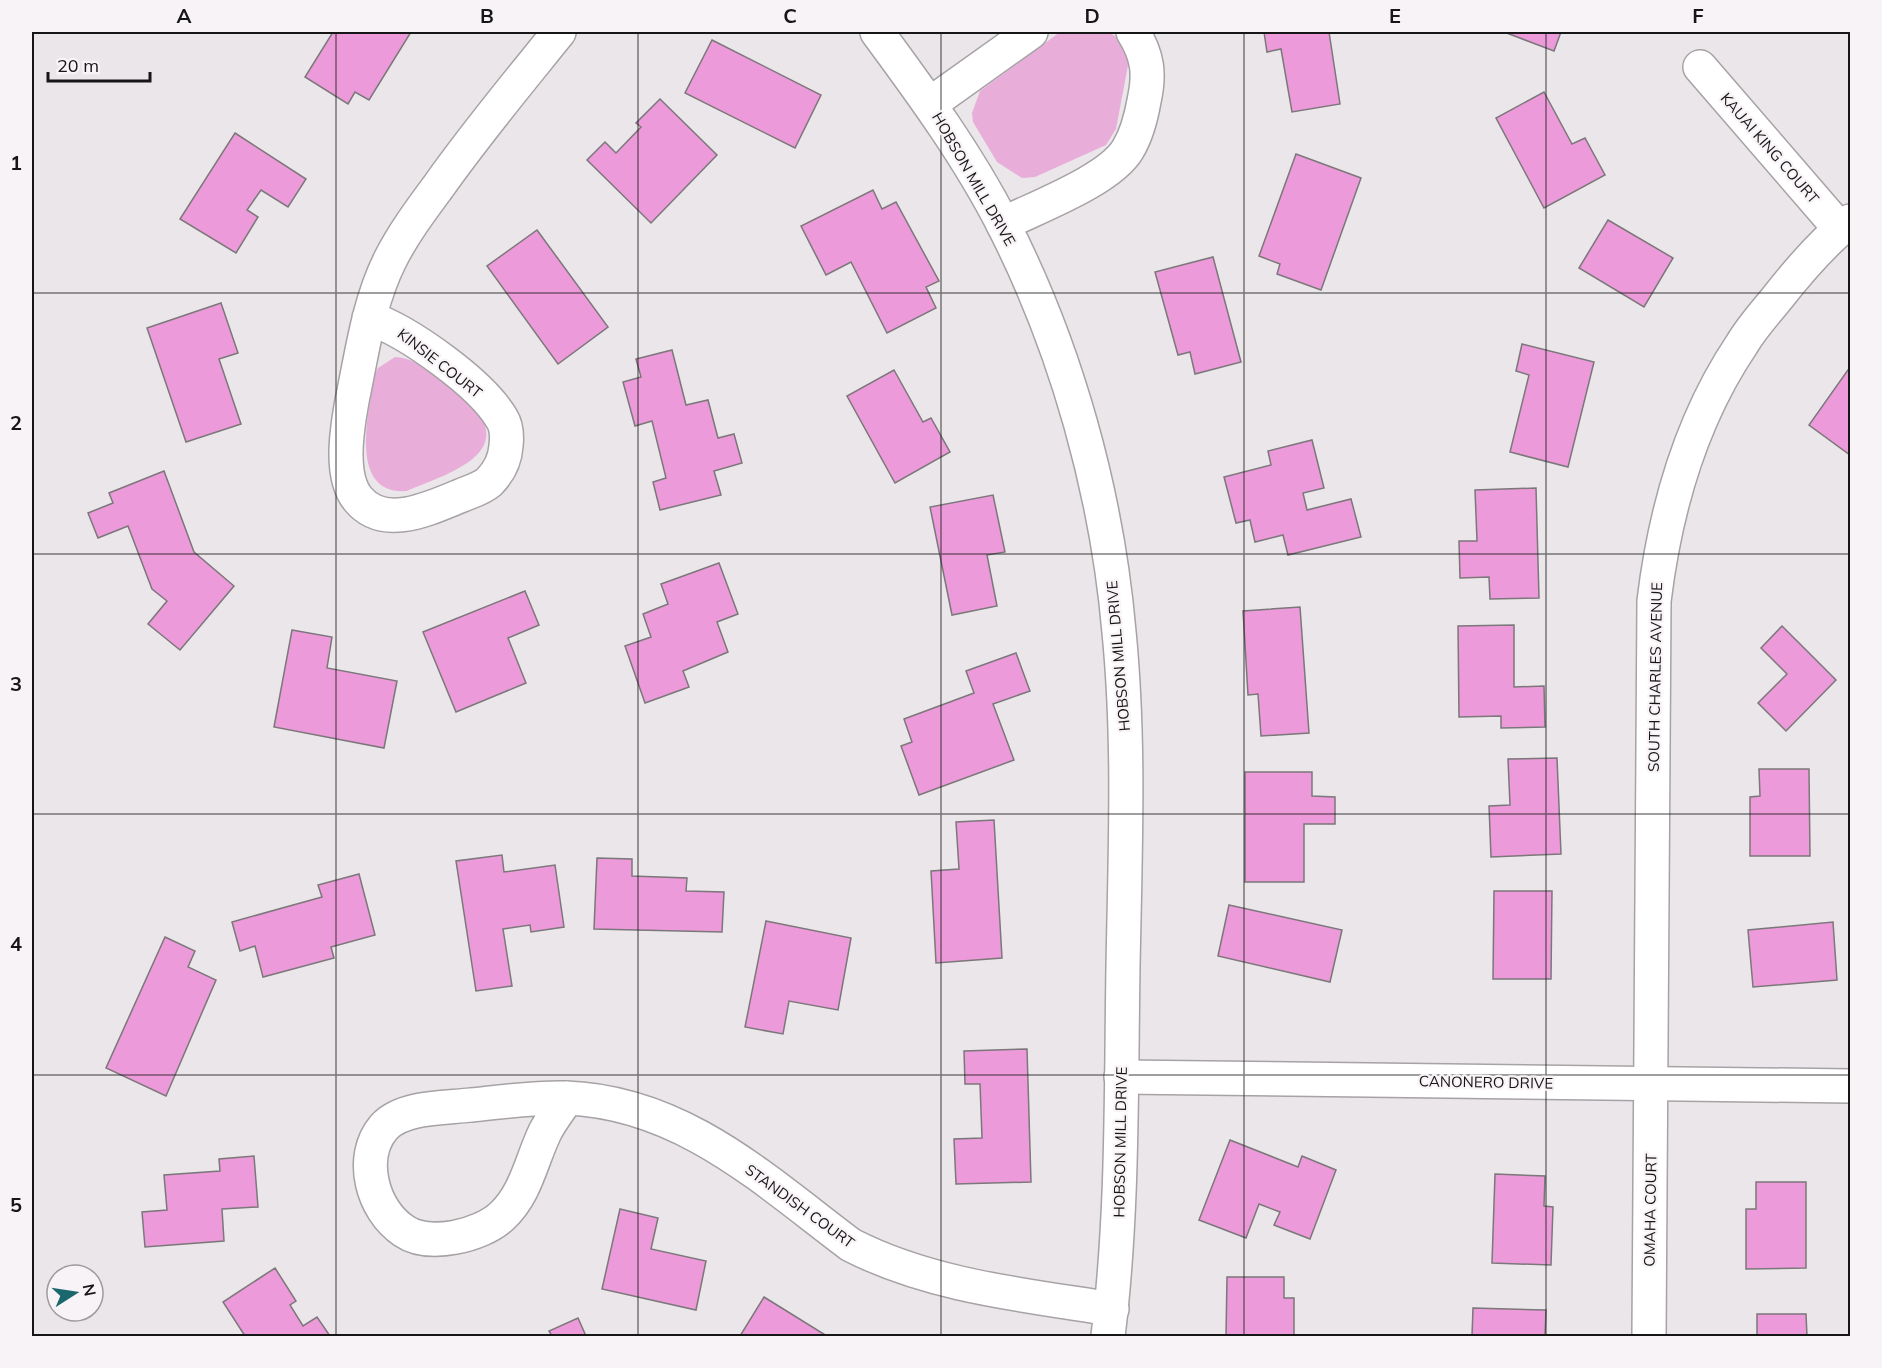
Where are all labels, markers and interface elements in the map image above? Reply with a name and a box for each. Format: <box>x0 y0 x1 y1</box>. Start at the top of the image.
text: A <box>177 3 192 28</box>
text: B <box>480 3 494 28</box>
text: C <box>783 3 797 28</box>
text: D <box>1084 3 1100 28</box>
text: E <box>1389 3 1401 28</box>
text: F <box>1692 3 1704 28</box>
scale bar <box>48 45 150 83</box>
text: 20 m <box>57 54 99 77</box>
street label: KAUAI KING COURT <box>1717 89 1823 207</box>
street label: HOBSON MILL DRIVE <box>928 109 1020 249</box>
text: 1 <box>10 150 22 175</box>
street label: KINSIE COURT <box>394 324 486 402</box>
text: 2 <box>10 410 22 435</box>
street label: HOBSON MILL DRIVE <box>1102 580 1134 732</box>
street label: SOUTH CHARLES AVENUE <box>1644 582 1666 772</box>
text: 3 <box>10 671 22 696</box>
text: 4 <box>10 931 22 956</box>
street label: HOBSON MILL DRIVE <box>1109 1066 1131 1218</box>
street label: CANONERO DRIVE <box>1419 1071 1554 1093</box>
street label: OMAHA COURT <box>1640 1153 1660 1267</box>
street label: STANDISH COURT <box>742 1160 858 1252</box>
text: 5 <box>10 1192 22 1217</box>
north arrow <box>45 1263 105 1323</box>
text: N <box>79 1282 101 1298</box>

